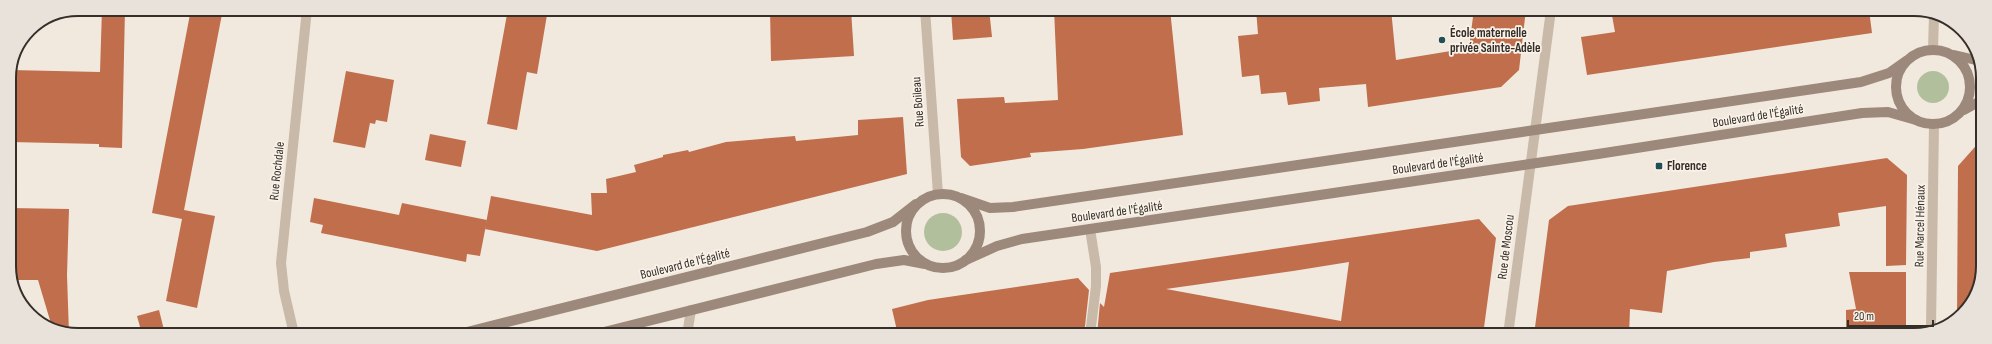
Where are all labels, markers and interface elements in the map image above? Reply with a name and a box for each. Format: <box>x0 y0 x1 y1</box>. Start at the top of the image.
place label: École maternelle privée Sainte-Adèle <box>1450 25 1541 56</box>
marker: École maternelle privée Sainte-Adèle <box>1437 35 1447 45</box>
street label: Rue Boileau <box>908 76 928 128</box>
street label: Boulevard de l'Égalité <box>1711 101 1805 131</box>
street label: Rue Rochdale <box>266 141 288 201</box>
street label: Boulevard de l'Égalité <box>1391 150 1485 178</box>
place label: Florence <box>1667 158 1707 174</box>
marker: Florence <box>1654 161 1664 171</box>
street label: Rue Marcel Hénaux <box>1911 184 1929 267</box>
street label: Boulevard de l'Égalité <box>1070 198 1164 226</box>
street label: Rue de Moscou <box>1494 214 1518 280</box>
street label: Boulevard de l'Égalité <box>639 245 731 283</box>
scale bar <box>1848 302 1933 328</box>
text: 20 m <box>1854 309 1874 324</box>

